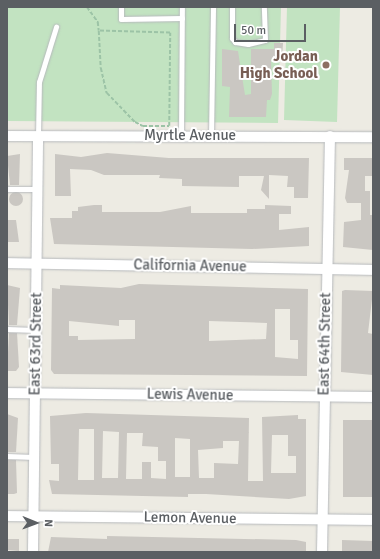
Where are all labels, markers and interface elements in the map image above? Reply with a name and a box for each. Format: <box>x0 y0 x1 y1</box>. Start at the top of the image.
scale bar <box>236 16 308 42</box>
text: 50 m <box>241 23 266 38</box>
place label: Jordan High School <box>240 47 318 82</box>
marker: Jordan High School <box>321 60 331 70</box>
street label: Myrtle Avenue <box>144 127 236 145</box>
street label: California Avenue <box>133 256 247 276</box>
street label: East 63rd Street <box>26 292 46 396</box>
street label: East 64th Street <box>315 292 335 396</box>
street label: Lewis Avenue <box>147 385 233 405</box>
north arrow <box>16 503 56 543</box>
street label: Lemon Avenue <box>143 508 237 528</box>
text: N <box>42 519 55 527</box>

